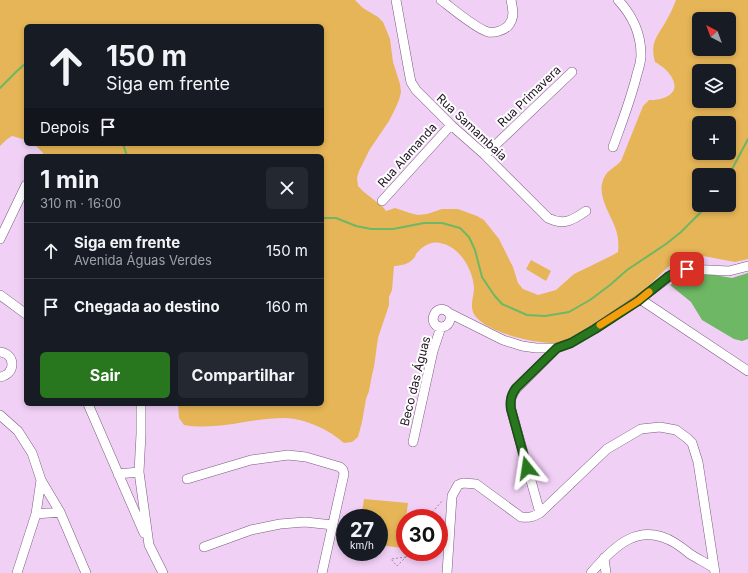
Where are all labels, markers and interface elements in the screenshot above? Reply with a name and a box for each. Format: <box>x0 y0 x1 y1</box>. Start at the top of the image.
north arrow <box>692 12 736 56</box>
map controls <box>692 12 736 212</box>
text: 150 m <box>106 39 187 73</box>
icon: ahead <box>40 40 92 92</box>
street label: Rua Primavera <box>494 62 564 130</box>
button: layers <box>692 64 736 108</box>
text: Siga em frente <box>106 73 230 94</box>
street label: Rua Samambaia <box>434 90 510 164</box>
icon: arrive <box>97 116 119 138</box>
button: + <box>692 116 736 160</box>
text: Depois <box>40 118 89 137</box>
street label: Rua Alamanda <box>374 120 440 190</box>
text: 1 min <box>40 165 99 194</box>
button: close <box>266 167 308 209</box>
button: − <box>692 168 736 212</box>
text: 310 m · 16:00 <box>40 195 121 211</box>
text: Siga em frente <box>74 233 180 252</box>
icon: ahead <box>40 240 62 262</box>
text: 150 m <box>266 241 308 260</box>
text: Avenida Águas Verdes <box>74 252 212 268</box>
pin <box>670 252 704 286</box>
icon: arrive <box>676 258 698 280</box>
icon: arrive <box>40 296 62 318</box>
text: Chegada ao destino <box>74 297 220 316</box>
text: 160 m <box>266 297 308 316</box>
street label: Beco das Águas <box>397 335 433 427</box>
button: Sair <box>40 352 170 398</box>
button: Compartilhar <box>178 352 308 398</box>
position arrow <box>506 447 548 489</box>
speed limit sign: 30 <box>396 509 448 561</box>
text: 27 <box>350 518 374 542</box>
text: km/h <box>350 539 374 551</box>

